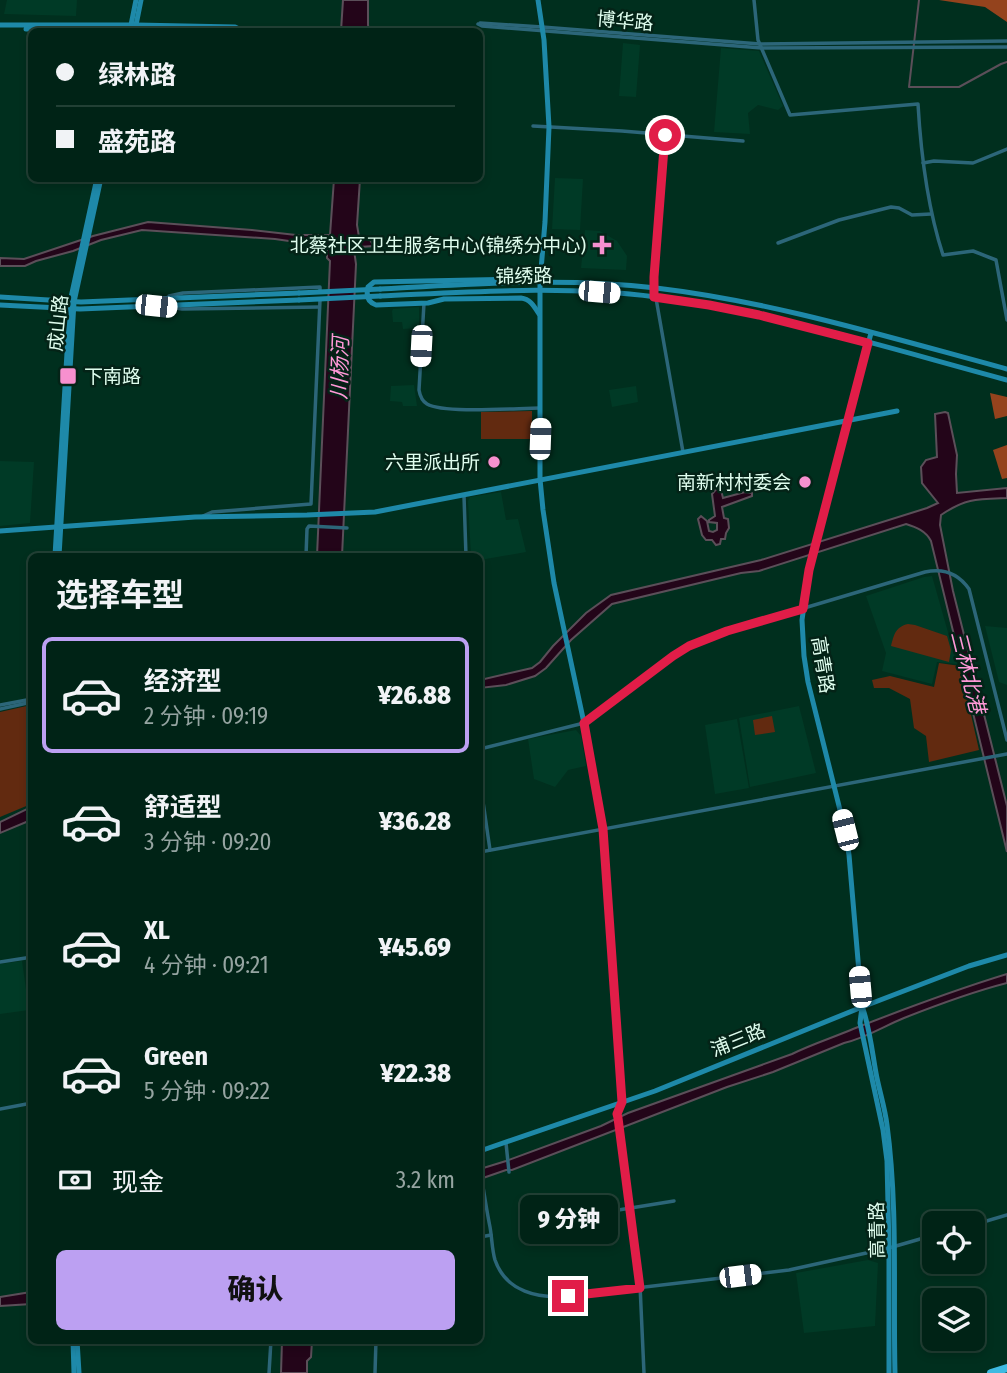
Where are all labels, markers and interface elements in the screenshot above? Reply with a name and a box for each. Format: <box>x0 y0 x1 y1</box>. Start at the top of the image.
street label: 博华路 <box>596 7 654 35</box>
text: 绿林路 <box>98 60 176 91</box>
route start <box>649 119 681 151</box>
text: 盛苑路 <box>98 127 176 158</box>
place label: 北蔡社区卫生服务中心(锦绣分中心) <box>290 234 586 257</box>
marker: 北蔡社区卫生服务中心(锦绣分中心) <box>592 235 612 255</box>
street label: 锦绣路 <box>495 264 553 288</box>
car <box>578 280 621 304</box>
street label: 成山路 <box>44 293 72 353</box>
car <box>135 293 178 319</box>
car <box>410 324 433 368</box>
water label: 川杨河 <box>326 332 354 400</box>
place label: 下南路 <box>84 365 141 388</box>
marker: 下南路 <box>58 366 78 386</box>
car <box>529 418 552 460</box>
place label: 六里派出所 <box>385 451 480 474</box>
marker: 六里派出所 <box>486 454 502 470</box>
place label: 南新村村委会 <box>677 471 791 494</box>
marker: 南新村村委会 <box>797 474 813 490</box>
text: 选择车型 <box>56 576 184 614</box>
water label: 三林北港 <box>945 628 992 719</box>
street label: 高青路 <box>807 635 839 695</box>
icon: car <box>60 664 123 727</box>
text: 经济型 <box>144 666 222 697</box>
text: ¥26.88 <box>378 680 451 711</box>
text: 2 分钟 · 09:19 <box>144 702 268 730</box>
icon: car <box>60 790 123 853</box>
text: 舒适型 <box>144 792 222 823</box>
text: ¥36.28 <box>379 806 451 837</box>
car <box>830 807 861 853</box>
text: 3 分钟 · 09:20 <box>144 828 271 856</box>
text: XL <box>144 915 170 946</box>
icon: car <box>60 916 123 979</box>
text: ¥45.69 <box>378 932 451 963</box>
text: 4 分钟 · 09:21 <box>144 951 269 979</box>
car <box>848 965 873 1009</box>
street label: 浦三路 <box>707 1019 769 1061</box>
text: Green <box>144 1041 208 1072</box>
icon: car <box>60 1042 123 1105</box>
text: ¥22.38 <box>380 1058 451 1089</box>
text: 5 分钟 · 09:22 <box>144 1077 270 1105</box>
icon: cash <box>56 1161 94 1199</box>
text: 3.2 km <box>396 1166 455 1194</box>
text: 现金 <box>112 1167 164 1198</box>
callout: 9 分钟 <box>519 1194 617 1244</box>
street label: 高青路 <box>865 1201 889 1259</box>
text: 9 分钟 <box>538 1205 600 1233</box>
map controls <box>922 1211 985 1351</box>
button: locate <box>922 1211 985 1274</box>
button: 确认 <box>56 1250 455 1330</box>
car <box>718 1263 763 1289</box>
route end <box>552 1280 584 1312</box>
button: layers <box>922 1288 985 1351</box>

